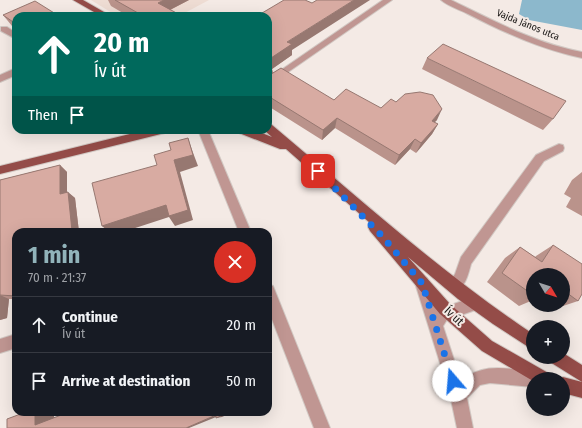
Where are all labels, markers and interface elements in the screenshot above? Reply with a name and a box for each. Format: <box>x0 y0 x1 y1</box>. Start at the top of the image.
street label: Vajda János utca <box>495 7 561 43</box>
text: 20 m <box>94 26 149 59</box>
icon: ahead <box>28 28 80 80</box>
text: Ív út <box>94 60 126 82</box>
icon: arrive <box>66 104 88 126</box>
text: Then <box>28 106 58 124</box>
pin <box>301 154 335 188</box>
icon: arrive <box>307 160 329 182</box>
text: 1 min <box>28 241 80 269</box>
button: close <box>214 241 256 283</box>
north arrow <box>526 268 570 312</box>
map controls <box>526 268 570 416</box>
text: 70 m · 21:37 <box>28 270 86 285</box>
street label: Ív út <box>441 303 467 329</box>
text: Continue <box>62 308 118 326</box>
icon: ahead <box>28 314 50 336</box>
text: 20 m <box>227 316 256 334</box>
button: + <box>526 320 570 364</box>
text: Ív út <box>62 326 85 341</box>
position arrow <box>432 360 474 402</box>
icon: arrive <box>28 370 50 392</box>
text: Arrive at destination <box>62 372 190 390</box>
text: 50 m <box>226 372 256 390</box>
button: − <box>526 372 570 416</box>

